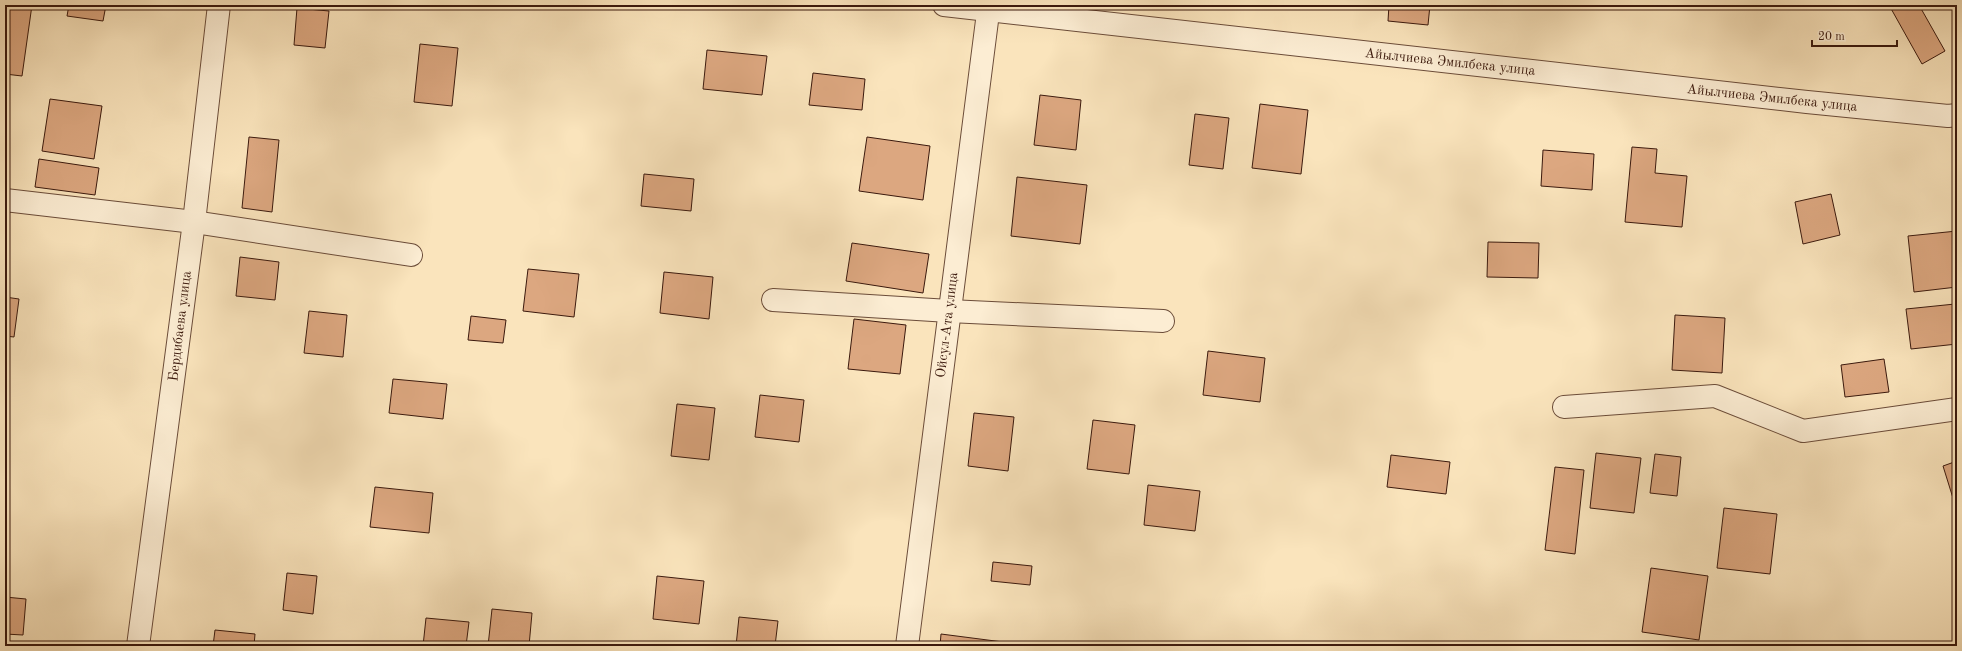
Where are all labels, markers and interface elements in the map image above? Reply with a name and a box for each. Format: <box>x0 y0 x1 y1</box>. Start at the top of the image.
scale bar <box>1812 22 1897 48</box>
text: 20 m <box>1818 31 1845 43</box>
street label: Айылчиева Эмилбека улица <box>1364 46 1536 78</box>
street label: Айылчиева Эмилбека улица <box>1686 82 1858 114</box>
street label: Бердибаева улица <box>166 270 194 382</box>
street label: Ойсул-Ата улица <box>934 271 960 379</box>

